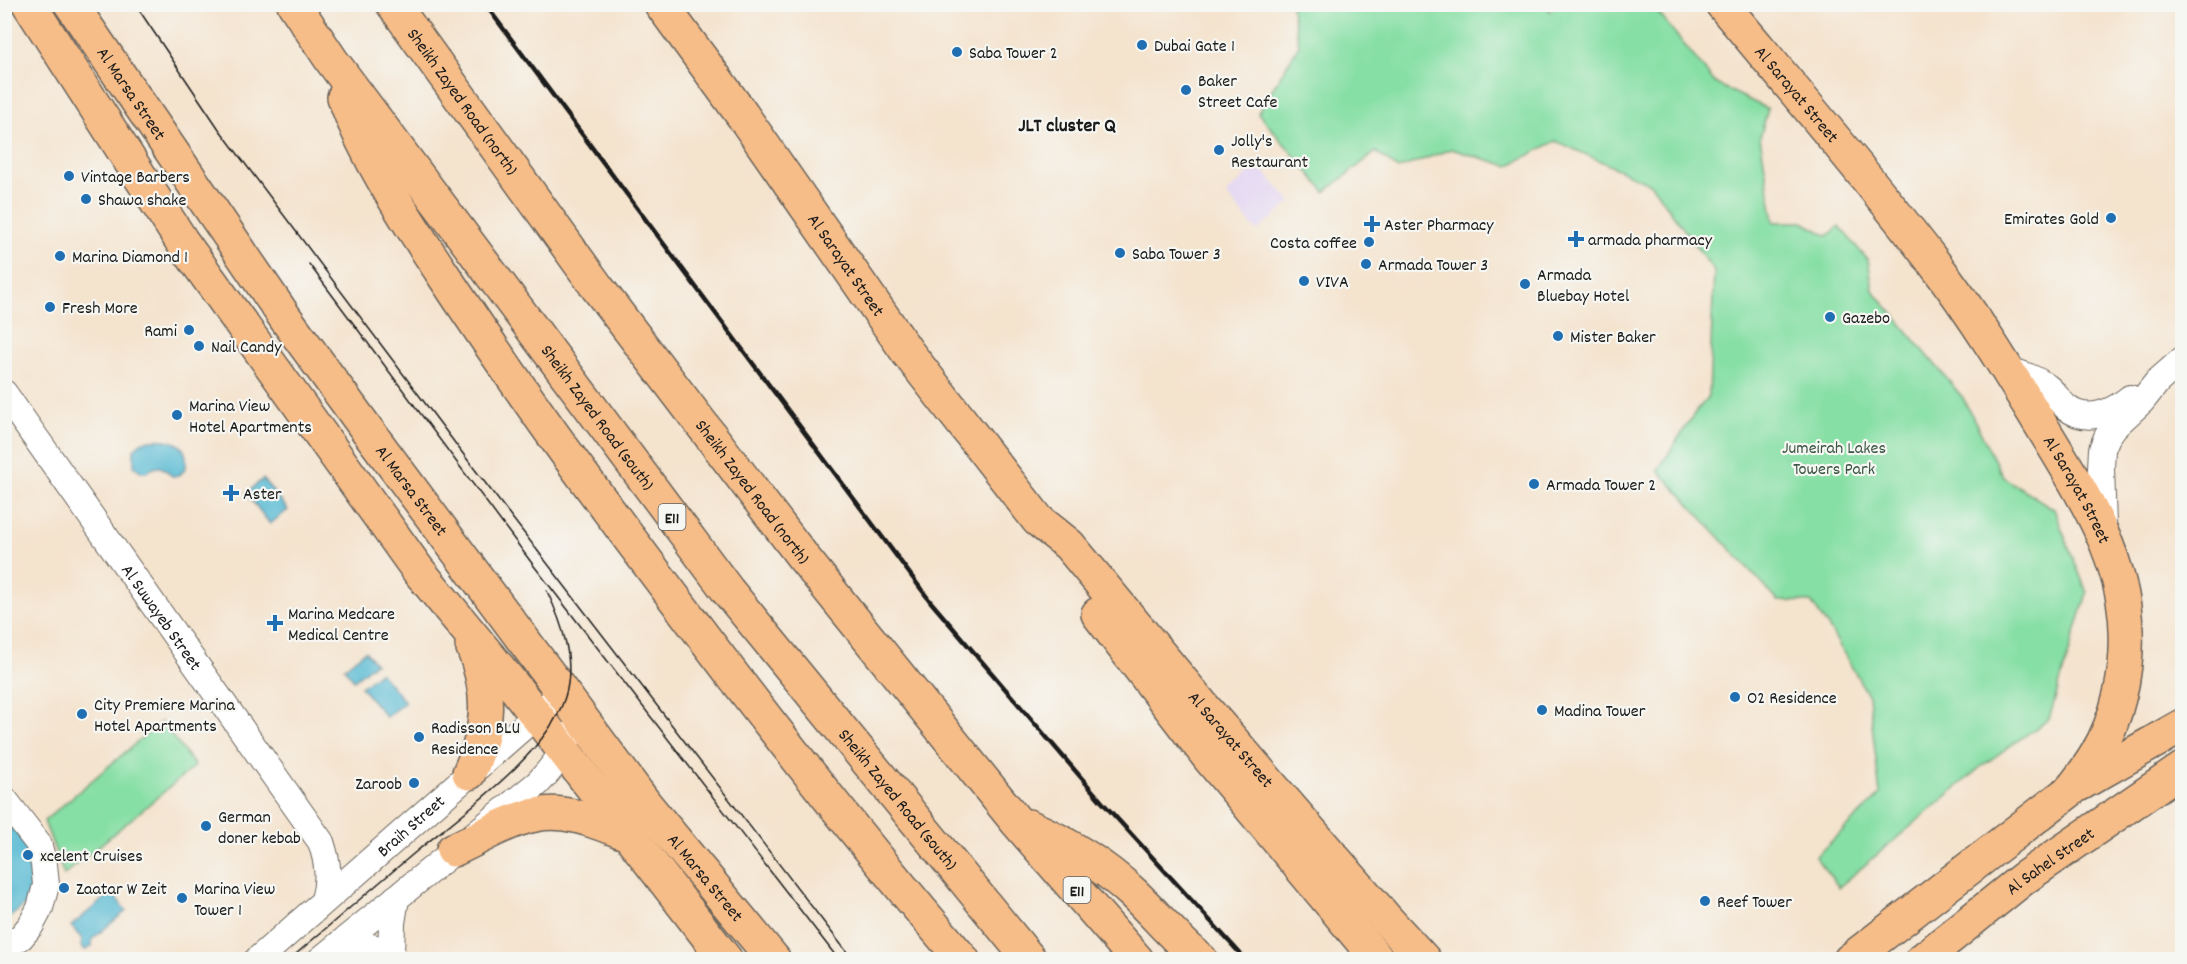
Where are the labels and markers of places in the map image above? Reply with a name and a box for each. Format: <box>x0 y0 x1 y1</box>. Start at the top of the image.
place label: Dubai Gate 1 <box>1154 35 1235 60</box>
marker: Dubai Gate 1 <box>1135 38 1149 52</box>
place label: Saba Tower 2 <box>969 42 1058 67</box>
marker: Saba Tower 2 <box>950 45 964 59</box>
place label: Baker Street Cafe <box>1198 70 1278 116</box>
marker: Baker Street Cafe <box>1179 83 1193 97</box>
place label: Jolly's Restaurant <box>1231 130 1309 176</box>
marker: Jolly's Restaurant <box>1212 143 1226 157</box>
place label: Vintage Barbers <box>81 166 190 191</box>
marker: Vintage Barbers <box>62 169 76 183</box>
place label: Shawa shake <box>98 189 186 214</box>
marker: Shawa shake <box>79 192 93 206</box>
place label: Emirates Gold <box>2004 208 2099 233</box>
marker: Emirates Gold <box>2104 211 2118 225</box>
place label: Aster Pharmacy <box>1384 214 1494 239</box>
marker: Aster Pharmacy <box>1365 217 1379 231</box>
place label: armada pharmacy <box>1588 229 1713 254</box>
place label: Costa coffee <box>1270 232 1357 257</box>
marker: armada pharmacy <box>1569 232 1583 246</box>
marker: Costa coffee <box>1362 235 1376 249</box>
place label: Saba Tower 3 <box>1132 243 1221 268</box>
place label: Marina Diamond 1 <box>72 246 188 271</box>
marker: Saba Tower 3 <box>1113 246 1127 260</box>
marker: Marina Diamond 1 <box>53 249 67 263</box>
place label: Armada Tower 3 <box>1378 254 1488 279</box>
marker: Armada Tower 3 <box>1359 257 1373 271</box>
place label: Armada Bluebay Hotel <box>1537 264 1630 310</box>
place label: VIVA <box>1316 271 1349 296</box>
marker: VIVA <box>1297 274 1311 288</box>
marker: Armada Bluebay Hotel <box>1518 277 1532 291</box>
place label: Fresh More <box>62 297 138 322</box>
marker: Fresh More <box>43 300 57 314</box>
place label: Gazebo <box>1842 307 1890 332</box>
marker: Gazebo <box>1823 310 1837 324</box>
place label: Rami <box>144 320 177 345</box>
marker: Rami <box>182 323 196 337</box>
place label: Mister Baker <box>1570 326 1656 351</box>
marker: Mister Baker <box>1551 329 1565 343</box>
place label: Nail Candy <box>211 336 282 361</box>
marker: Nail Candy <box>192 339 206 353</box>
place label: Marina View Hotel Apartments <box>189 395 312 441</box>
marker: Marina View Hotel Apartments <box>170 408 184 422</box>
place label: Armada Tower 2 <box>1546 474 1656 499</box>
marker: Armada Tower 2 <box>1527 477 1541 491</box>
place label: Aster <box>243 483 282 508</box>
marker: Aster <box>224 486 238 500</box>
place label: Marina Medcare Medical Centre <box>288 603 395 649</box>
marker: Marina Medcare Medical Centre <box>266 614 284 632</box>
place label: O2 Residence <box>1747 687 1837 712</box>
marker: O2 Residence <box>1728 690 1742 704</box>
place label: City Premiere Marina Hotel Apartments <box>94 694 236 740</box>
place label: Madina Tower <box>1554 700 1646 725</box>
marker: Madina Tower <box>1535 703 1549 717</box>
marker: City Premiere Marina Hotel Apartments <box>75 707 89 721</box>
place label: Radisson BLU Residence <box>431 717 520 763</box>
marker: Radisson BLU Residence <box>412 730 426 744</box>
place label: Zaroob <box>355 773 402 798</box>
marker: Zaroob <box>407 776 421 790</box>
place label: German doner kebab <box>218 806 301 852</box>
marker: German doner kebab <box>199 819 213 833</box>
place label: xcelent Cruises <box>40 845 143 870</box>
marker: xcelent Cruises <box>21 848 35 862</box>
place label: Zaatar W Zeit <box>76 878 167 903</box>
place label: Marina View Tower 1 <box>194 878 275 924</box>
marker: Zaatar W Zeit <box>57 881 71 895</box>
marker: Marina View Tower 1 <box>175 891 189 905</box>
place label: Reef Tower <box>1717 891 1792 916</box>
marker: Reef Tower <box>1698 894 1712 908</box>

